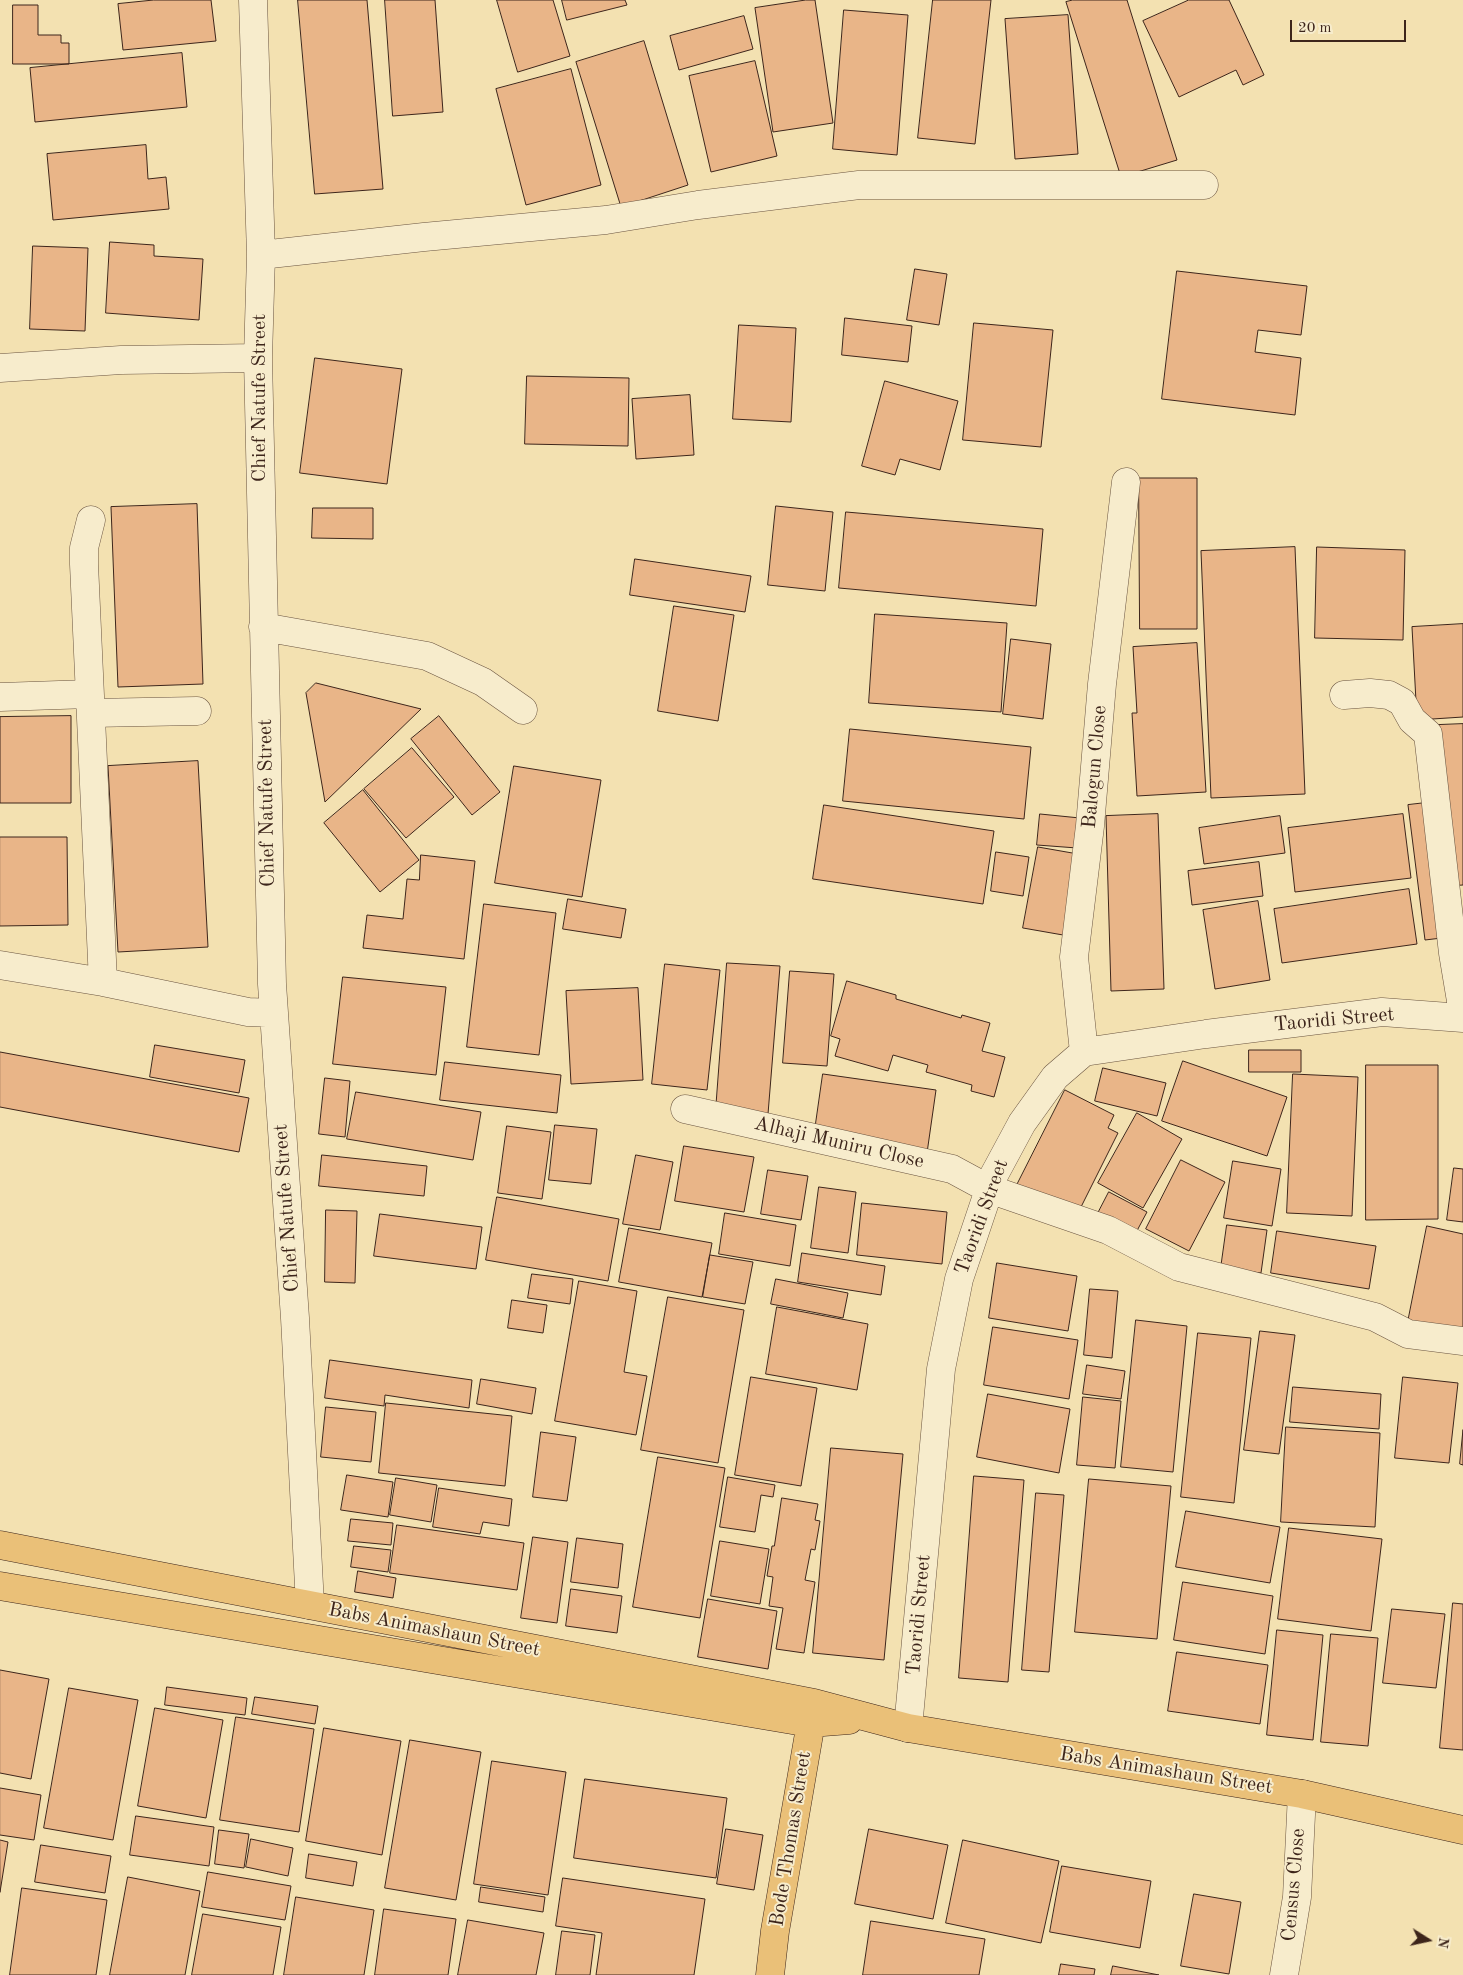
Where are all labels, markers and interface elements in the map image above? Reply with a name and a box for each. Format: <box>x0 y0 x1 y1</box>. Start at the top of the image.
scale bar <box>1293 10 1409 42</box>
text: 20 m <box>1298 21 1332 36</box>
street label: Chief Natufe Street <box>248 314 272 482</box>
street label: Balogun Close <box>1078 704 1112 830</box>
street label: Chief Natufe Street <box>254 719 280 887</box>
street label: Taoridi Street <box>1273 1003 1395 1037</box>
street label: Alhaji Muniru Close <box>752 1112 926 1174</box>
street label: Chief Natufe Street <box>269 1123 305 1293</box>
street label: Taoridi Street <box>950 1156 1014 1278</box>
street label: Taoridi Street <box>902 1554 936 1676</box>
street label: Babs Animashaun Street <box>326 1598 542 1662</box>
street label: Babs Animashaun Street <box>1058 1742 1274 1800</box>
street label: Bode Thomas Street <box>765 1750 817 1928</box>
street label: Census Close <box>1277 1827 1311 1943</box>
north arrow <box>1403 1915 1453 1965</box>
text: N <box>1435 1936 1451 1949</box>

